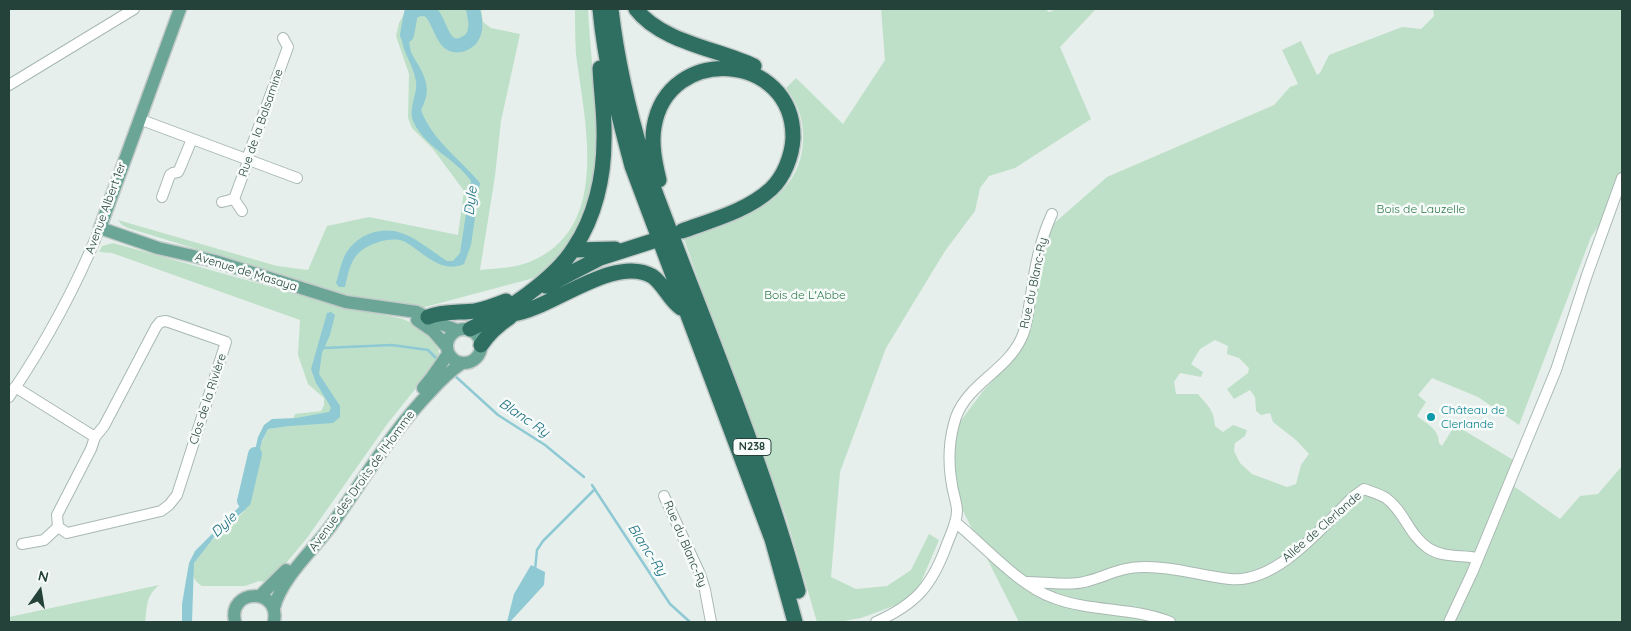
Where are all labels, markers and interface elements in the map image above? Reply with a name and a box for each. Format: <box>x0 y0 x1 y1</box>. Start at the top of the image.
street label: Rue de la Balsamine <box>236 67 286 179</box>
street label: Avenue Albert 1er <box>83 160 129 256</box>
water label: Dyle <box>461 186 481 216</box>
park label: Bois de Lauzelle <box>1377 202 1465 216</box>
street label: Rue du Blanc-Ry <box>1017 236 1051 330</box>
street label: Avenue de Masaya <box>193 250 299 294</box>
park label: Bois de L'Abbe <box>764 288 846 302</box>
street label: Clos de la Rivière <box>187 352 229 446</box>
water label: Blanc Ry <box>496 395 552 441</box>
place label: Château de Clerlande <box>1441 403 1505 431</box>
street label: Avenue des Droits de l'Homme <box>306 408 418 554</box>
marker: Château de Clerlande <box>1425 411 1437 423</box>
road number: N238 <box>733 438 771 456</box>
street label: Allée de Clerlande <box>1279 489 1365 565</box>
street label: Rue du Blanc-Ry <box>660 498 710 590</box>
water label: Dyle <box>208 509 240 541</box>
water label: Blanc-Ry <box>624 521 670 579</box>
north arrow <box>15 566 65 616</box>
text: N <box>36 566 50 586</box>

